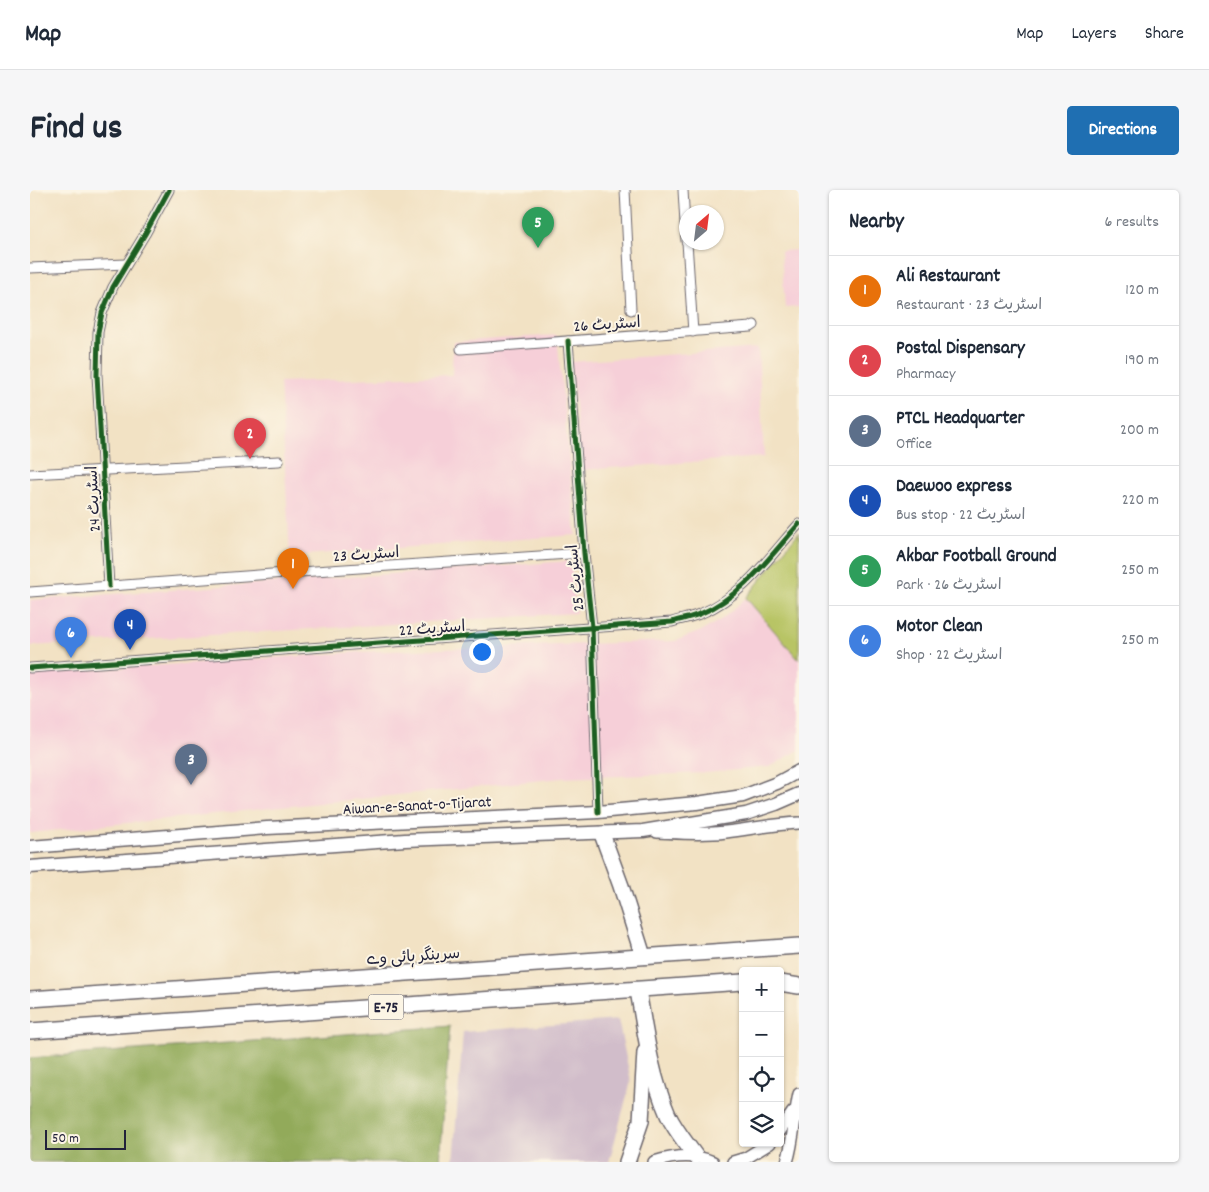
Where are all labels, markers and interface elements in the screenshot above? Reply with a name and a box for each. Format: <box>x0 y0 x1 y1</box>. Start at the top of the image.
text: Map <box>25 18 61 52</box>
text: Map <box>1016 22 1043 47</box>
text: Layers <box>1071 22 1117 47</box>
text: Share <box>1145 22 1184 47</box>
text: Find us <box>30 105 122 155</box>
button: Directions <box>1067 106 1179 155</box>
north arrow <box>679 205 724 250</box>
pin: 5 <box>522 207 554 248</box>
text: Nearby <box>849 208 904 238</box>
text: 6 results <box>1104 211 1159 234</box>
text: Ali Restaurant <box>896 264 1000 291</box>
text: 1 <box>863 279 867 302</box>
text: 120 m <box>1125 279 1159 302</box>
text: Restaurant · اسٹریٹ 23 <box>896 294 1042 317</box>
street label: اسٹریٹ 26 <box>573 312 642 339</box>
text: Postal Dispensary <box>896 336 1025 363</box>
text: 2 <box>862 349 869 372</box>
text: 190 m <box>1125 349 1159 372</box>
text: Pharmacy <box>896 363 955 386</box>
text: PTCL Headquarter <box>896 406 1025 433</box>
pin: 2 <box>234 418 266 459</box>
text: 3 <box>861 419 869 442</box>
text: 200 m <box>1120 419 1159 442</box>
text: Office <box>896 433 932 456</box>
street label: اسٹریٹ 24 <box>81 465 108 532</box>
text: Daewoo express <box>896 474 1012 501</box>
text: 4 <box>862 489 868 512</box>
text: 220 m <box>1122 489 1159 512</box>
text: Bus stop · اسٹریٹ 22 <box>896 504 1025 527</box>
street label: اسٹریٹ 23 <box>332 542 400 569</box>
street label: اسٹریٹ 25 <box>562 543 591 612</box>
text: Akbar Football Ground <box>896 544 1057 571</box>
pin: 1 <box>277 548 309 589</box>
text: 5 <box>861 559 869 582</box>
text: 250 m <box>1121 559 1159 582</box>
text: Park · اسٹریٹ 26 <box>896 574 1002 597</box>
pin: 4 <box>114 609 146 650</box>
text: Motor Clean <box>896 614 982 641</box>
street label: اسٹریٹ 22 <box>398 616 466 643</box>
pin: 6 <box>55 617 87 658</box>
text: 6 <box>861 629 869 652</box>
text: 250 m <box>1121 629 1159 652</box>
your location <box>469 639 495 665</box>
text: Shop · اسٹریٹ 22 <box>896 644 1002 667</box>
pin: 3 <box>175 744 207 785</box>
street label: Aiwan-e-Sanat-o-Tijarat <box>342 791 492 822</box>
street label: سرینگر ہائی وے <box>365 943 461 972</box>
map controls <box>739 967 784 1147</box>
button: + <box>739 967 784 1012</box>
road number: E-75 <box>368 994 404 1020</box>
button: − <box>739 1012 784 1057</box>
button: locate <box>739 1057 784 1102</box>
button: layers <box>739 1102 784 1147</box>
scale bar <box>45 1127 126 1150</box>
text: 50 m <box>52 1129 79 1149</box>

